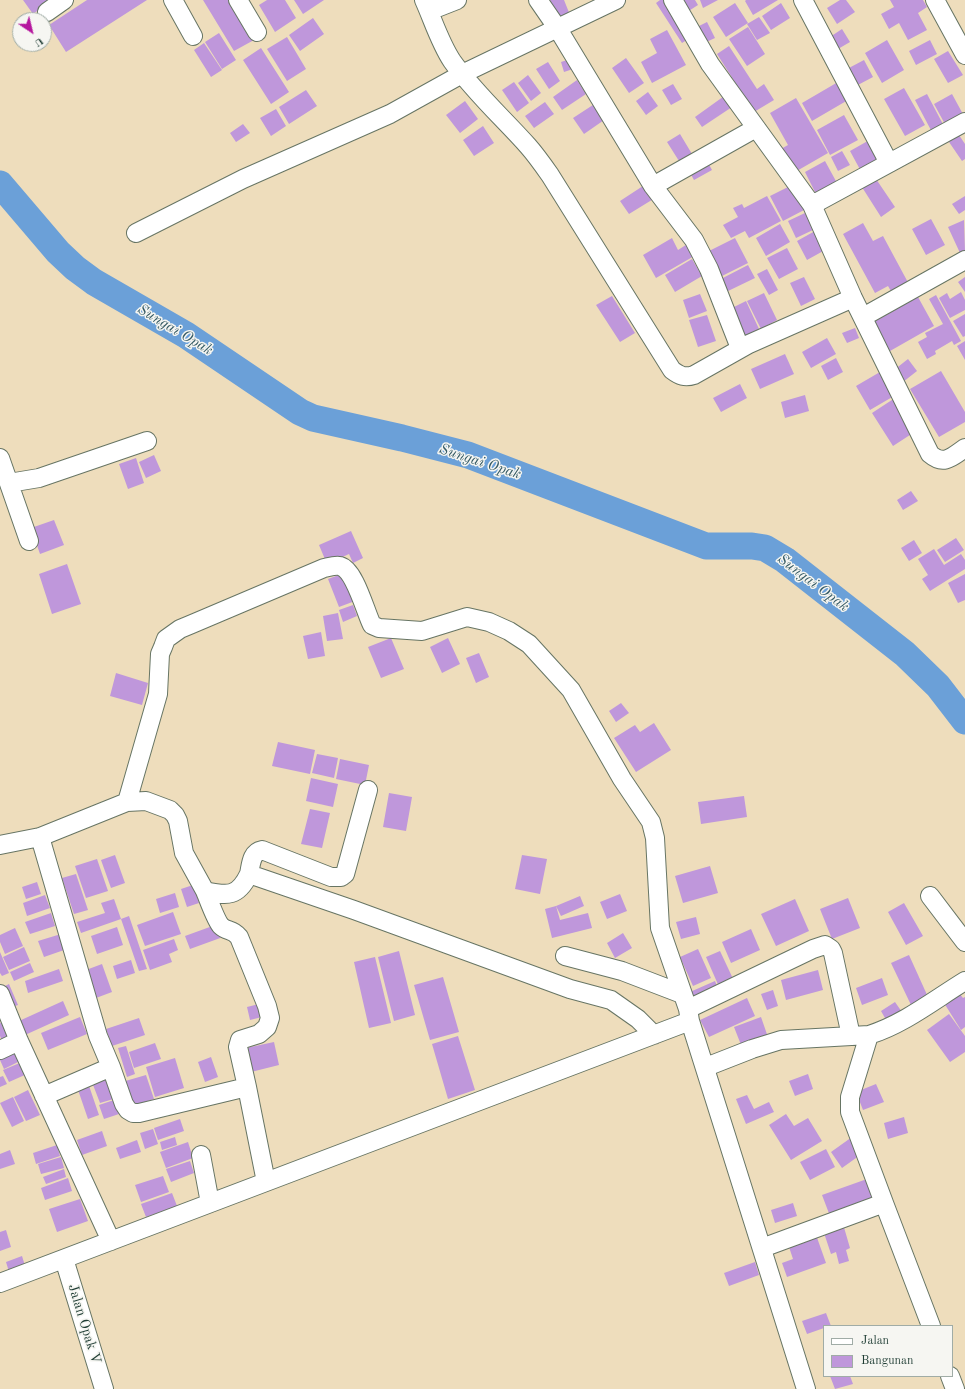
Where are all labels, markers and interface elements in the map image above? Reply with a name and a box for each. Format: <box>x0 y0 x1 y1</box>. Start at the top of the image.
north arrow <box>12 12 52 52</box>
text: U <box>32 34 45 48</box>
water label: Sungai Opak <box>134 300 216 360</box>
water label: Sungai Opak <box>437 440 523 484</box>
water label: Sungai Opak <box>774 550 852 616</box>
street label: Jalan Opak V <box>64 1282 104 1366</box>
legend <box>823 1325 953 1377</box>
text: Jalan <box>861 1335 889 1347</box>
text: Bangunan <box>861 1355 913 1367</box>

